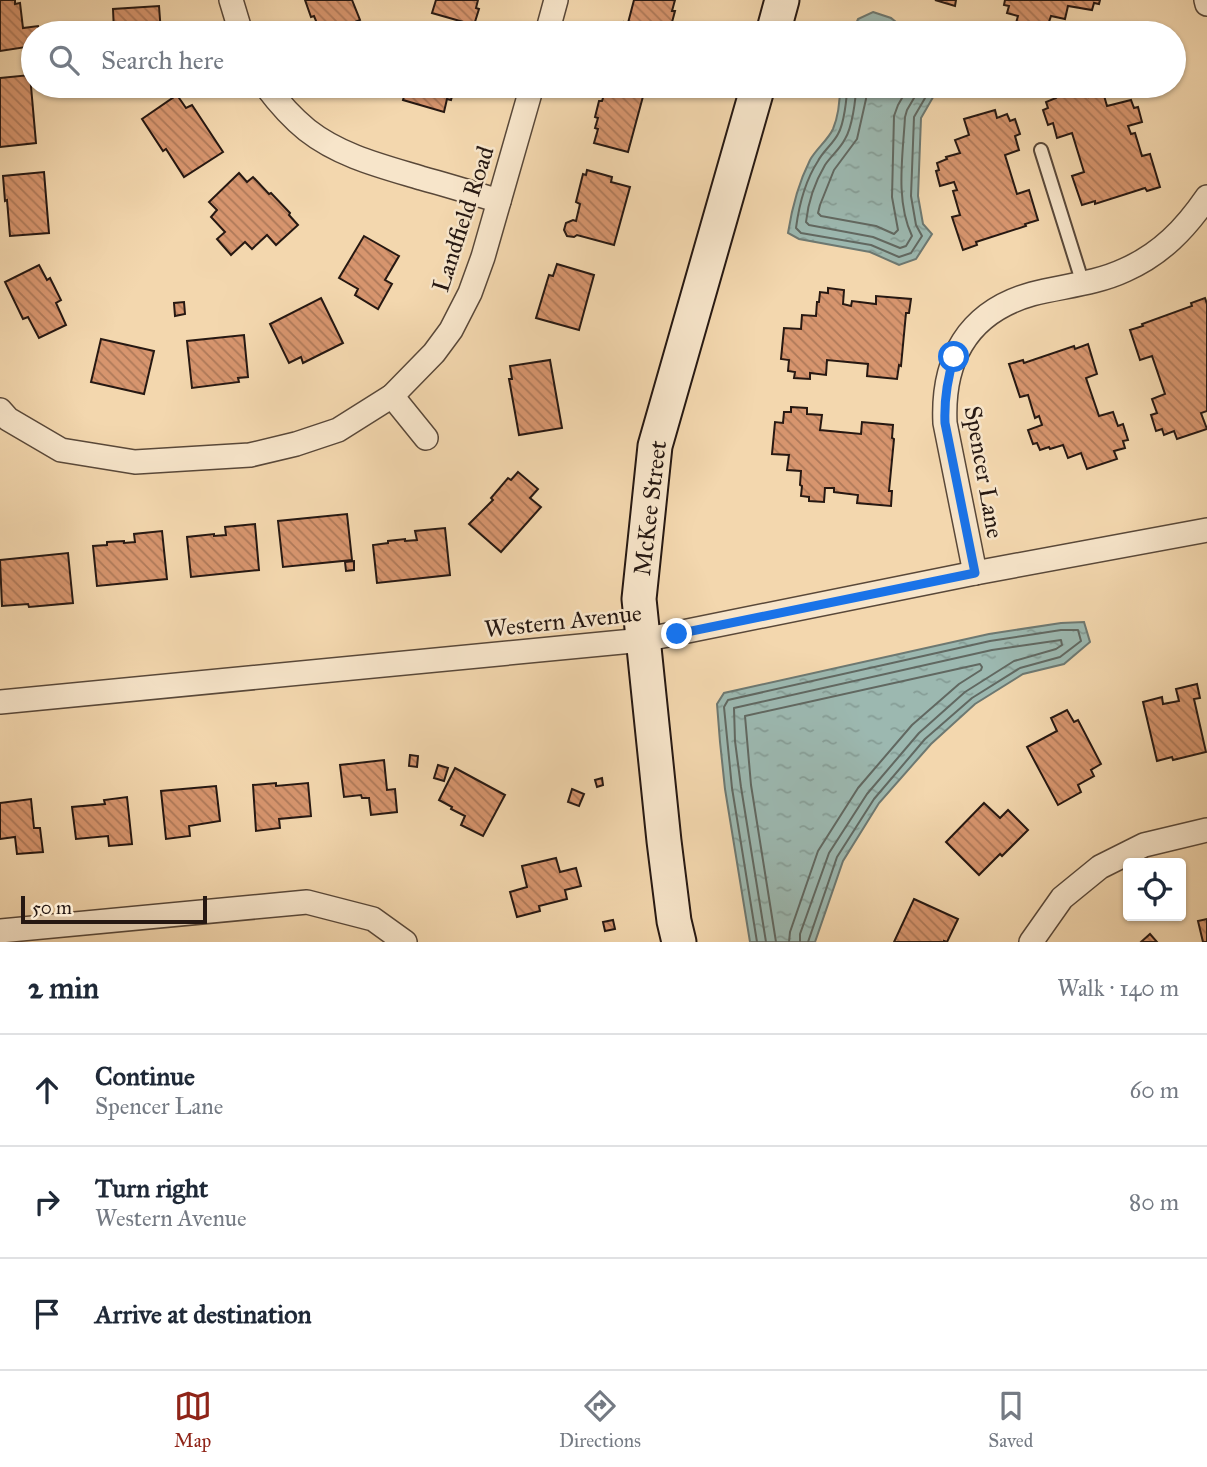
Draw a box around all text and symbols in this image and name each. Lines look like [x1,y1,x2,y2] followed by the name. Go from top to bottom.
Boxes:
[21,21,1186,98] search box
[45,41,83,79] icon: search
[101,44,224,76] text: Search here
[425,142,501,296] street label: Landfield Road
[938,341,969,372] route start
[958,403,1010,541] street label: Spencer Lane
[627,438,673,577] street label: McKee Street
[483,598,643,644] street label: Western Avenue
[661,618,692,649] route end
[1123,858,1186,921] map controls
[1123,858,1186,921] button: locate
[21,893,206,925] scale bar
[32,896,72,919] text: 50 m
[28,970,99,1006] text: 2 min
[1057,974,1179,1002] text: Walk · 140 m
[95,1060,195,1092] text: Continue
[28,1071,66,1109] icon: ahead
[1130,1076,1179,1104] text: 60 m
[95,1092,223,1120] text: Spencer Lane
[95,1172,208,1204] text: Turn right
[28,1183,66,1221] icon: right
[1129,1188,1179,1216] text: 80 m
[95,1204,247,1232] text: Western Avenue
[28,1295,66,1333] icon: arrive
[95,1298,312,1330] text: Arrive at destination
[174,1387,212,1452] tab: Map
[559,1387,641,1452] tab: Directions
[988,1387,1033,1452] tab: Saved

